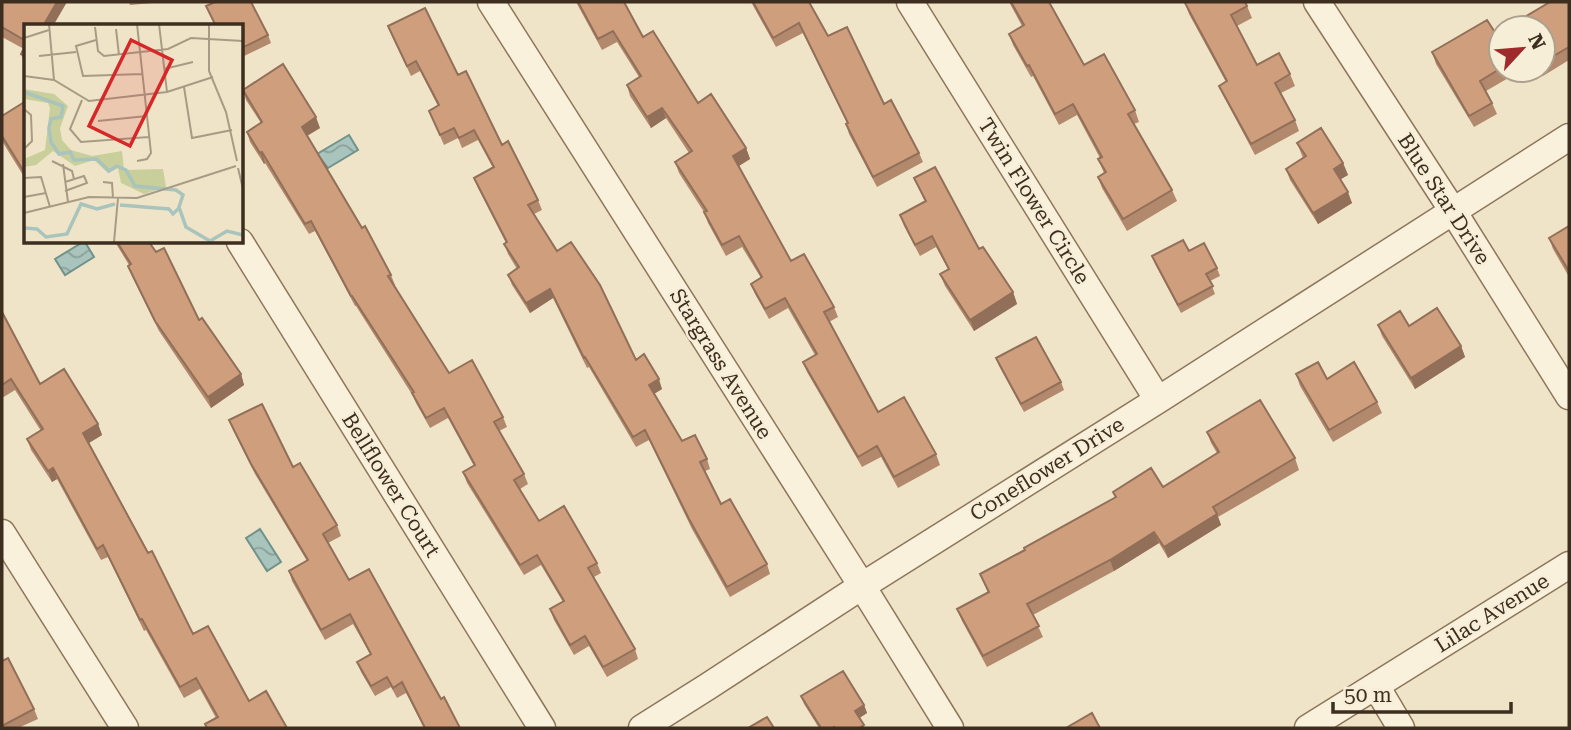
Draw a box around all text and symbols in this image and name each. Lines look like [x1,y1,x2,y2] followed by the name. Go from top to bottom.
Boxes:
[1487,14,1557,84] north arrow
[24,24,243,243] inset map
[1523,30,1551,54] text: N
[973,114,1095,288] street label: Twin Flower Circle
[1393,129,1495,269] street label: Blue Star Drive
[665,284,777,444] street label: Stargrass Avenue
[337,409,445,562] street label: Bellflower Court
[966,412,1128,526] street label: Coneflower Drive
[1431,568,1553,658] street label: Lilac Avenue
[1333,670,1512,714] scale bar
[1344,683,1392,707] text: 50 m

